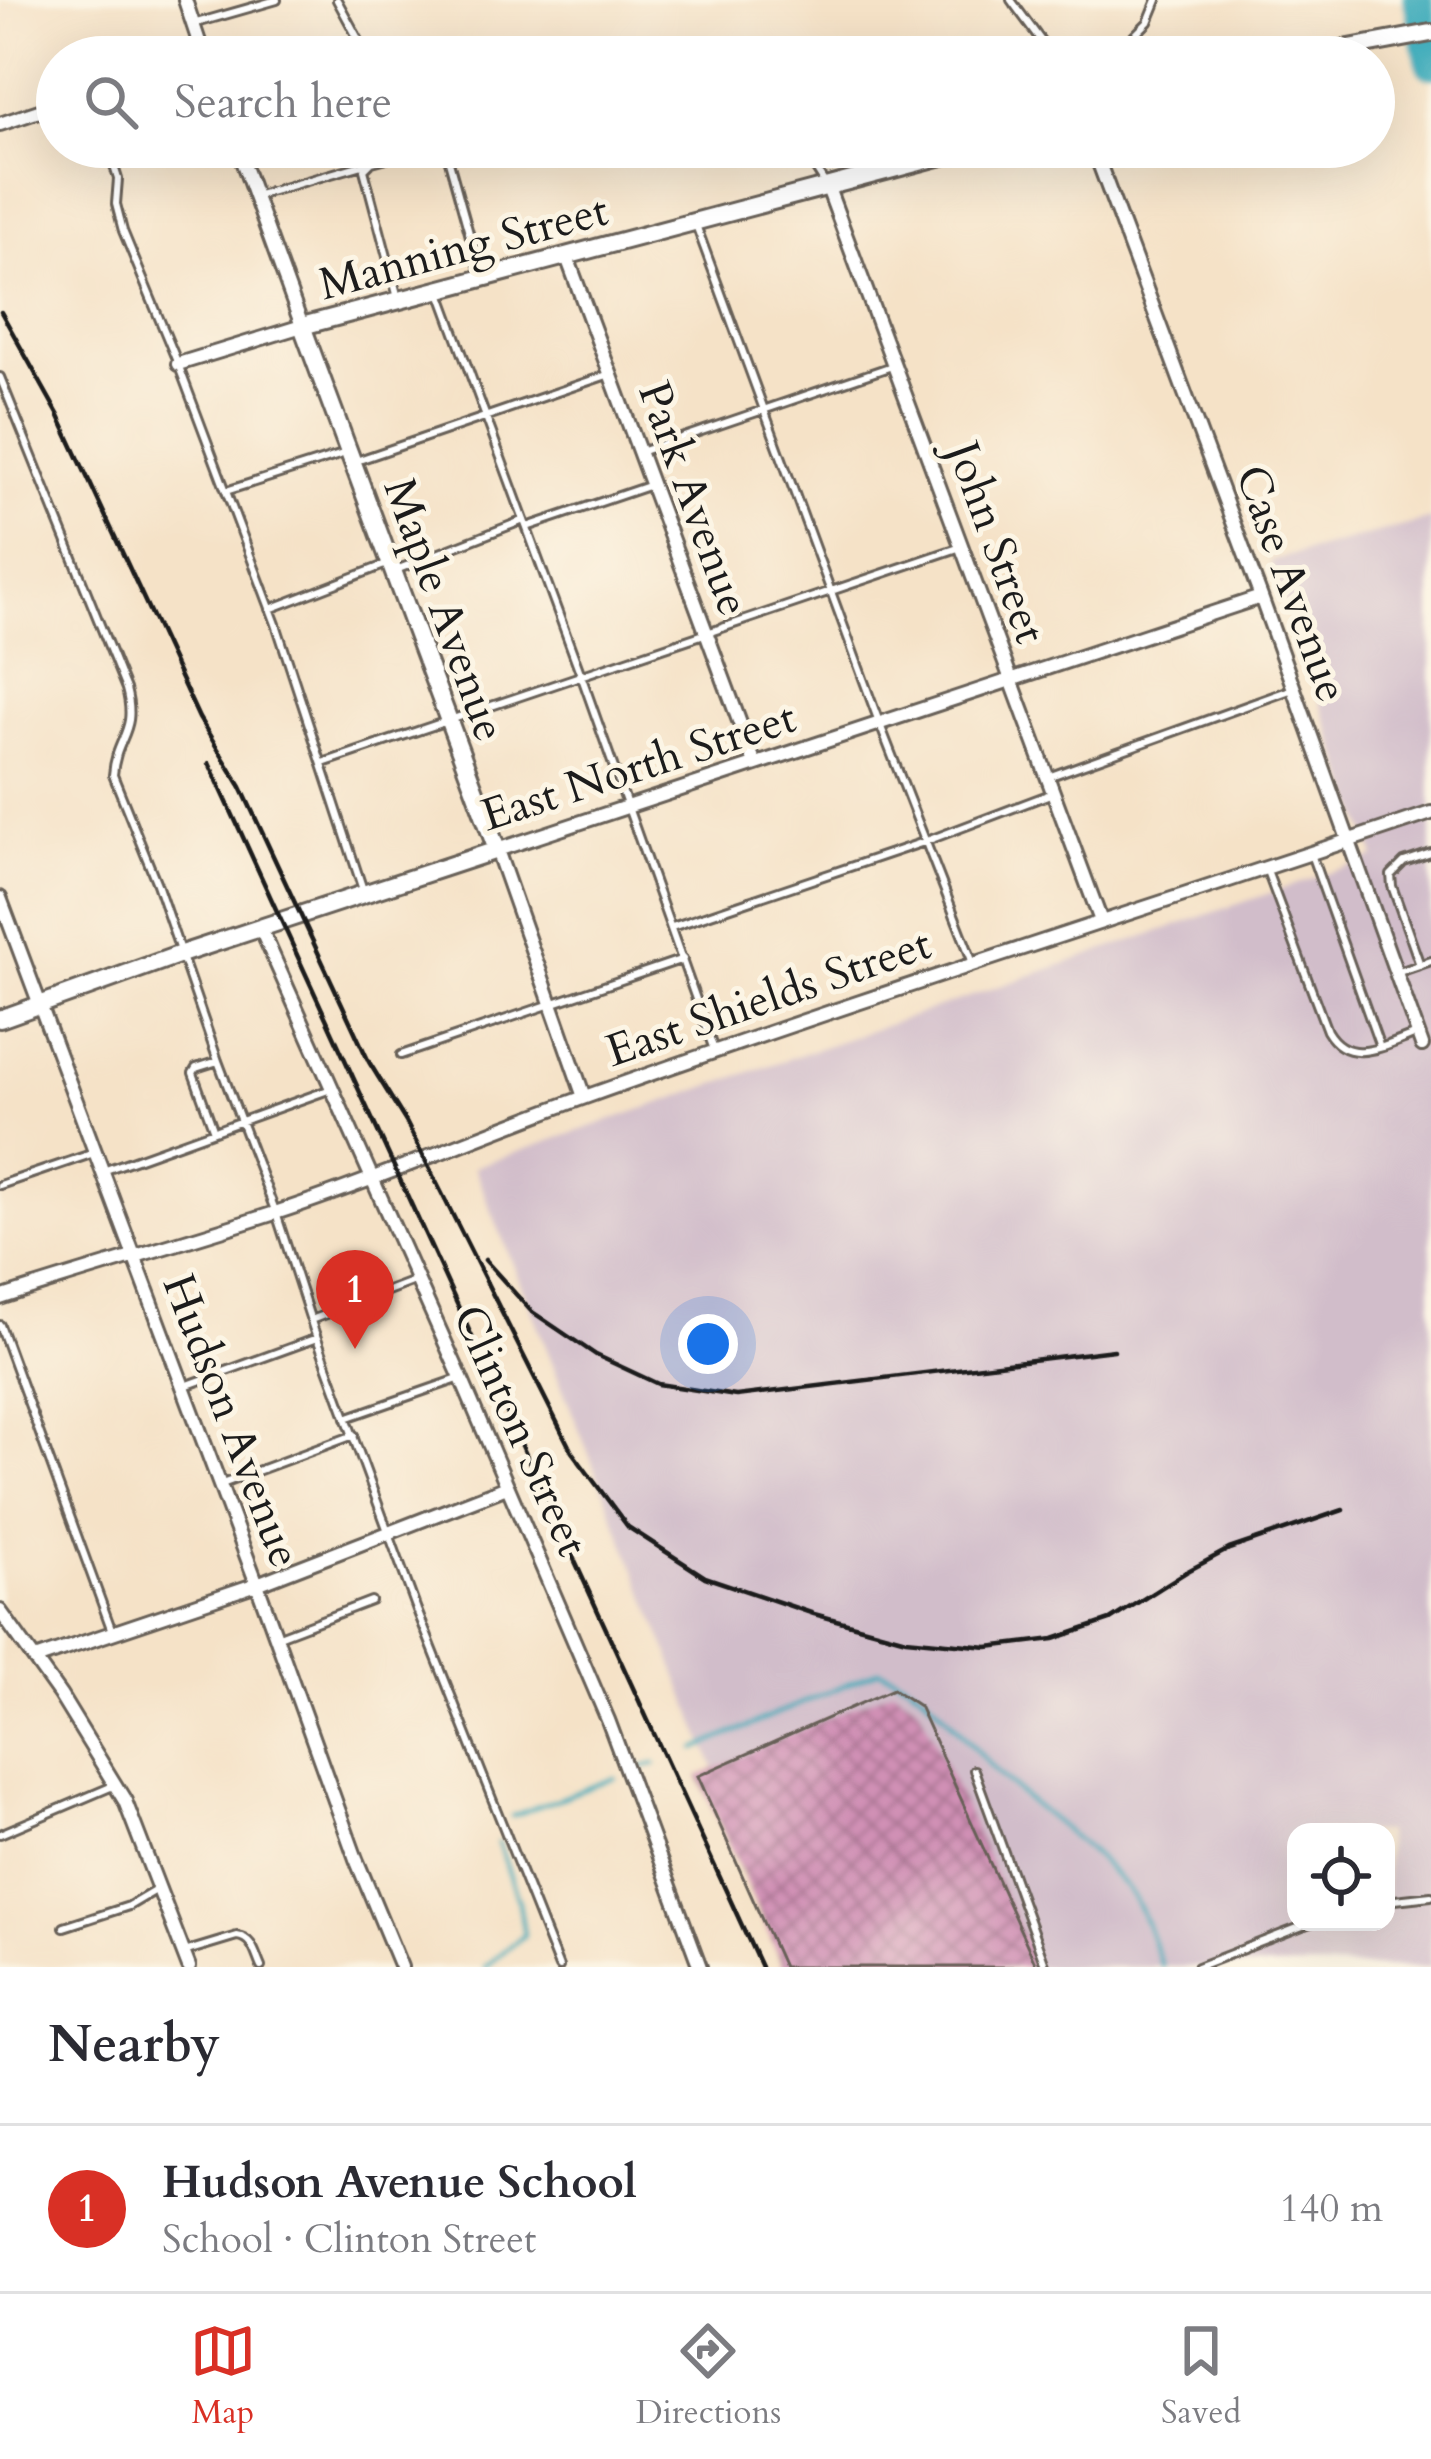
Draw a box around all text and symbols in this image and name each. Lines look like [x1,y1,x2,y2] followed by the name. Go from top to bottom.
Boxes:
[36,36,1395,168] search box
[78,69,144,135] icon: search
[174,72,392,133] text: Search here
[312,180,615,315] street label: Manning Street
[623,373,764,624] street label: Park Avenue
[930,428,1061,652] street label: John Street
[1221,457,1363,710] street label: Case Avenue
[369,470,520,749] street label: Maple Avenue
[474,687,803,846] street label: East North Street
[598,913,939,1082] street label: East Shields Street
[316,1250,394,1349] pin: 1
[148,1265,315,1576] street label: Hudson Avenue
[438,1296,603,1566] street label: Clinton Street
[678,1314,738,1374] your location
[1287,1823,1395,1931] map controls
[1287,1823,1395,1931] button: locate
[48,2010,220,2080] text: Nearby
[162,2152,637,2213] text: Hudson Avenue School
[77,2182,97,2235] text: 1
[1280,2182,1383,2235] text: 140 m
[162,2213,536,2266] text: School · Clinton Street
[190,2318,256,2435] tab: Map
[636,2318,781,2435] tab: Directions
[1161,2318,1241,2435] tab: Saved

